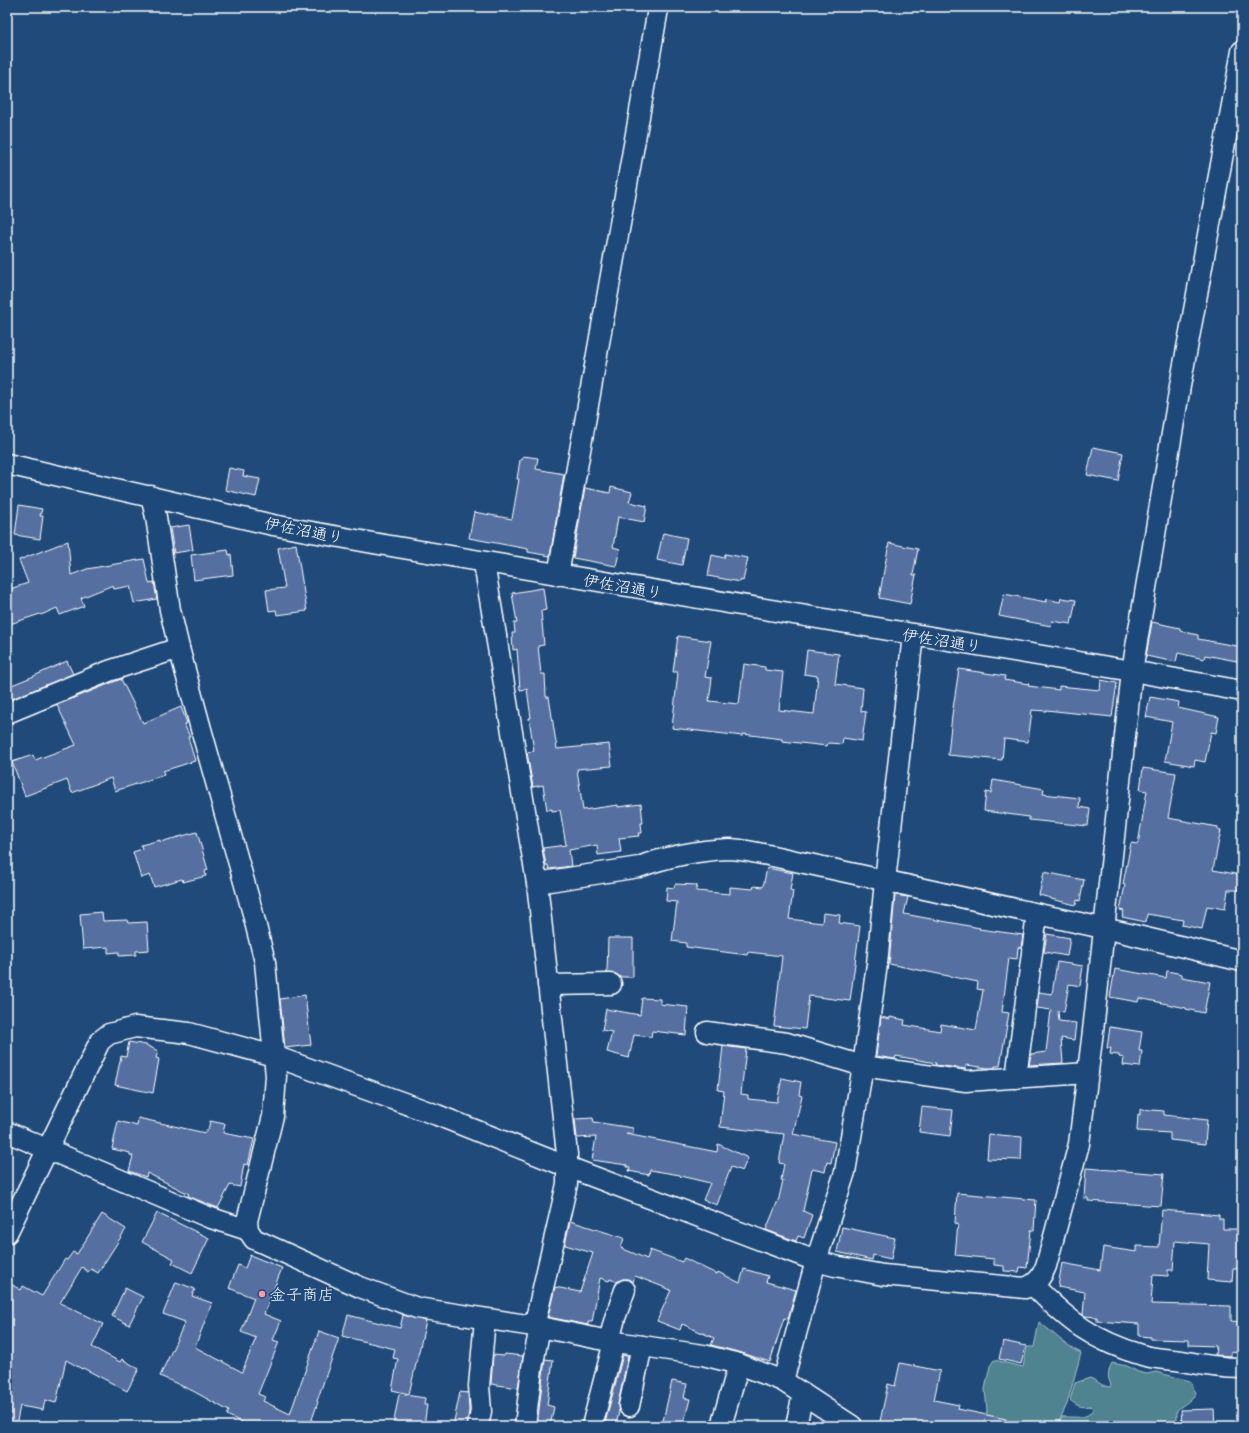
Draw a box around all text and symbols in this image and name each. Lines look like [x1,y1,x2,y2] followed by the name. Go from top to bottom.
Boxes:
[263,514,345,548] street label: 伊佐沼通り
[582,570,664,604] street label: 伊佐沼通り
[901,625,983,657] street label: 伊佐沼通り
[270,1285,334,1305] place label: 金子商店
[257,1289,267,1299] marker: 金子商店

